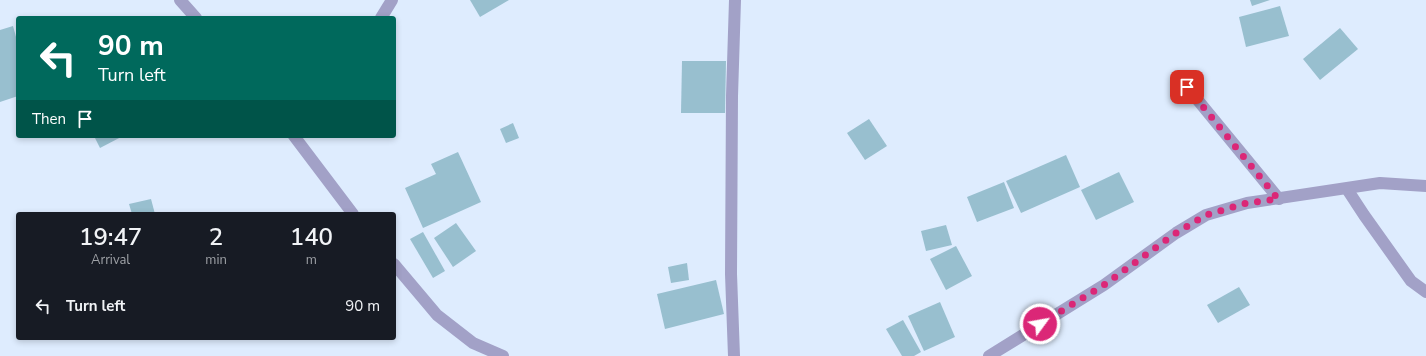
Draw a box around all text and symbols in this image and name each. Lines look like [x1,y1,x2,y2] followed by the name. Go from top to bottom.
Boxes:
[98,27,164,65] text: 90 m
[32,32,84,84] icon: left
[98,63,166,87] text: Turn left
[1170,70,1204,104] pin
[1176,76,1198,98] icon: arrive
[74,108,96,130] icon: arrive
[32,109,66,129] text: Then
[79,221,142,253] text: 19:47
[209,221,223,253] text: 2
[290,221,333,253] text: 140
[91,251,130,269] text: Arrival
[205,251,227,269] text: min
[306,251,317,269] text: m
[32,295,54,317] icon: left
[66,296,125,316] text: Turn left
[345,296,380,316] text: 90 m
[1019,303,1061,345] position arrow

